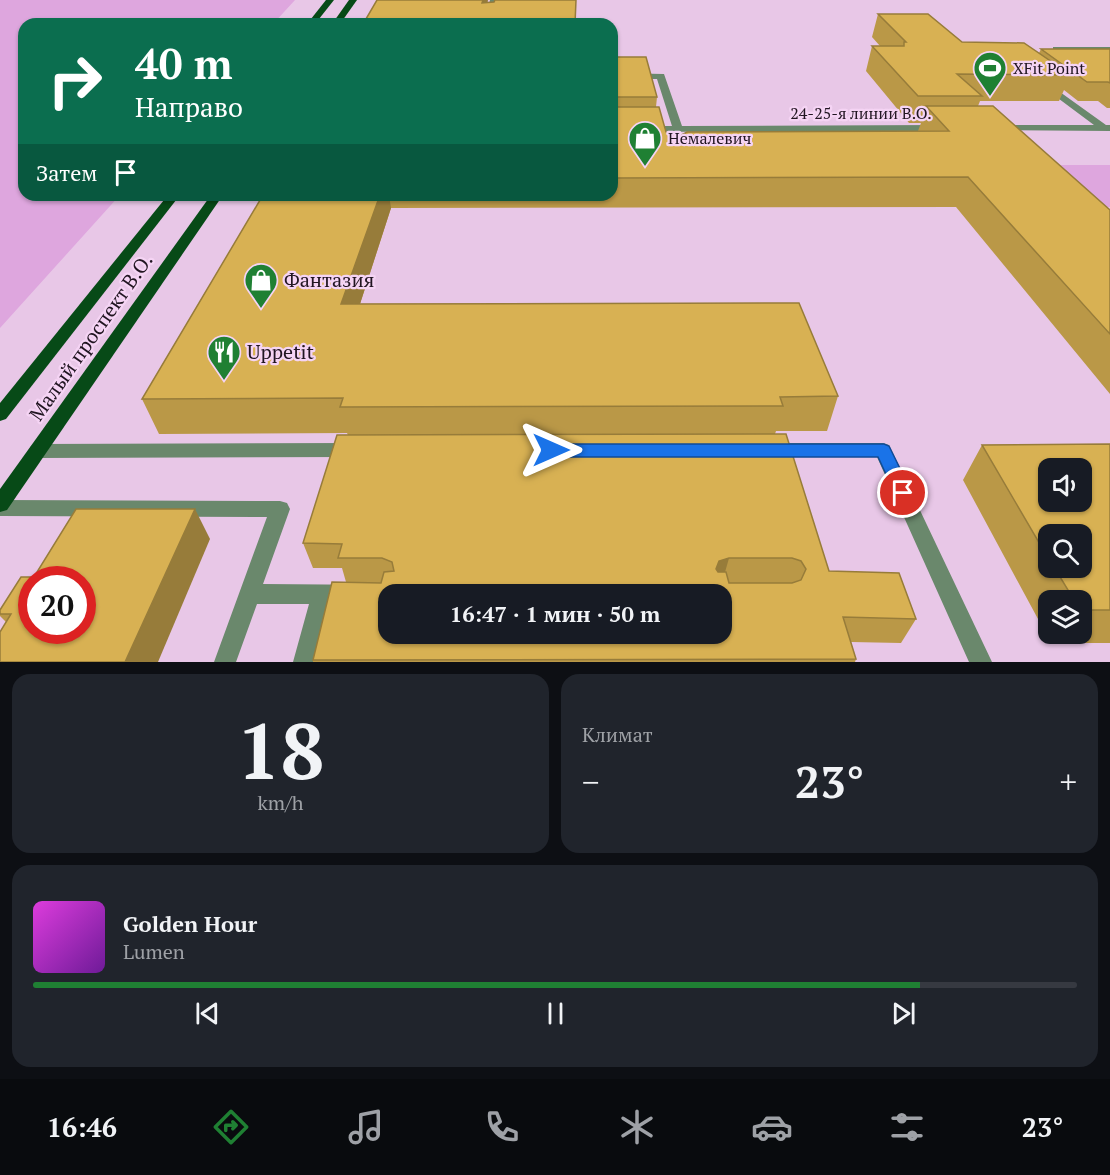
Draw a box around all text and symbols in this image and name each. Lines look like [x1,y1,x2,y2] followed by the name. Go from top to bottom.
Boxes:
[135,35,233,91] text: 40 m
[36,42,114,120] icon: right
[972,50,1008,97] sports icon: XFit Point
[1013,57,1085,79] place label: XFit Point
[135,89,243,125] text: Направо
[790,102,932,124] street label: 24-25-я линии В.О.
[627,120,663,167] shop icon: Немалевич
[668,127,751,149] place label: Немалевич
[109,156,142,189] icon: arrive
[36,158,97,187] text: Затем
[23,248,159,426] street label: Малый проспект В.О.
[243,262,279,309] shop icon: Фантазия
[284,266,374,293] place label: Фантазия
[206,334,242,381] restaurant icon: Uppetit
[247,338,315,365] place label: Uppetit
[519,418,583,482] position arrow
[1038,458,1092,644] map controls
[1038,458,1092,512] button: sound
[877,467,928,518] pin
[886,476,919,509] icon: arrive
[1038,524,1092,578] button: search
[18,566,96,644] speed limit sign: 20
[1038,590,1092,644] button: layers
[450,599,660,628] text: 16:47 · 1 мин · 50 m
[236,698,325,801] text: 18
[582,721,653,748] text: Климат
[795,751,864,811] text: 23°
[582,760,600,803] text: −
[1059,760,1077,803] text: +
[257,789,304,816] text: km/h
[123,909,257,938] text: Golden Hour
[123,938,185,965] text: Lumen
[191,997,224,1030] icon: previous
[539,997,572,1030] icon: pause
[887,997,920,1030] icon: next
[210,1106,252,1148] icon: directions
[345,1106,387,1148] icon: music
[481,1106,523,1148] icon: phone
[616,1106,658,1148] icon: climate
[751,1106,793,1148] icon: car
[886,1106,928,1148] icon: filters
[47,1109,117,1145] text: 16:46
[1022,1109,1063,1145] text: 23°

